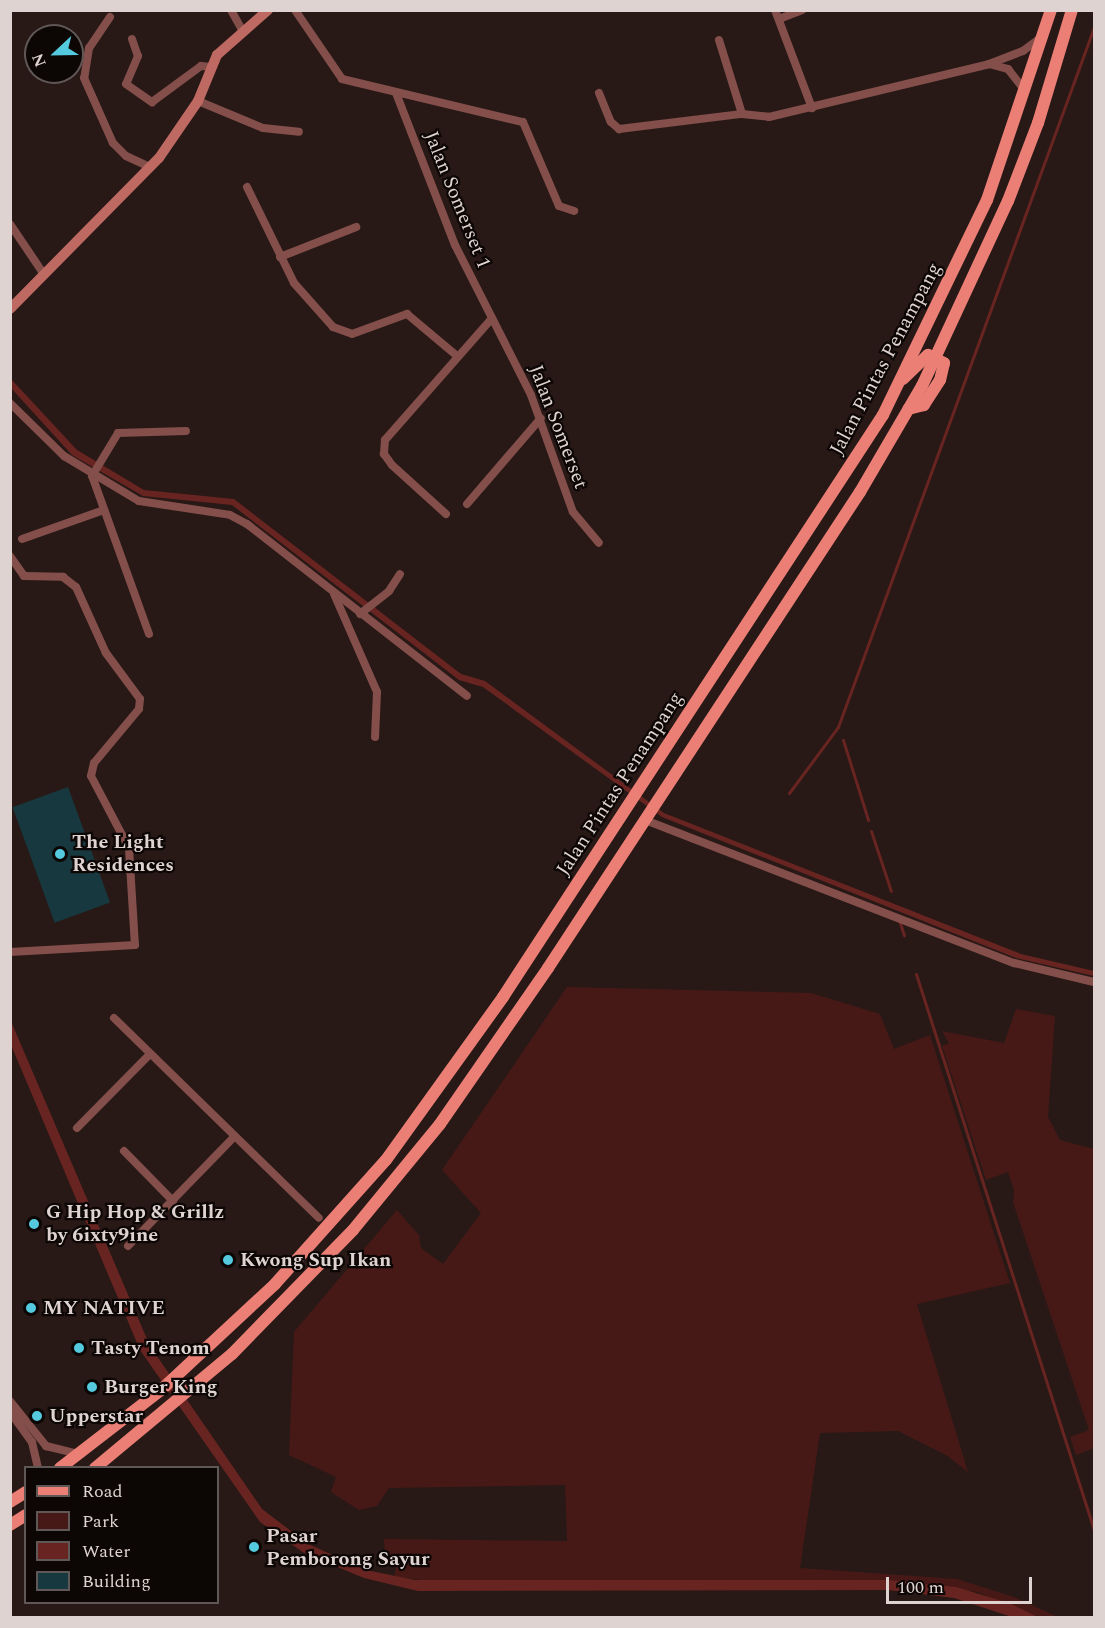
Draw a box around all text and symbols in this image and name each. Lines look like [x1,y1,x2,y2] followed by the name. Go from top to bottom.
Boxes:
[24,24,84,84] north arrow
[26,49,53,71] text: N
[418,128,496,272] street label: Jalan Somerset 1
[825,259,947,459] street label: Jalan Pintas Penampang
[523,361,593,493] street label: Jalan Somerset
[552,687,688,881] street label: Jalan Pintas Penampang
[72,831,174,878] place label: The Light Residences
[53,847,67,861] marker: The Light Residences
[46,1200,224,1247] place label: G Hip Hop & Grillz by 6ixty9ine
[27,1217,41,1231] marker: G Hip Hop & Grillz by 6ixty9ine
[240,1248,391,1272] place label: Kwong Sup Ikan
[221,1253,235,1267] marker: Kwong Sup Ikan
[43,1296,165,1320] place label: MY NATIVE
[24,1301,38,1315] marker: MY NATIVE
[91,1336,210,1360] place label: Tasty Tenom
[72,1341,86,1355] marker: Tasty Tenom
[104,1375,218,1399] place label: Burger King
[85,1380,99,1394] marker: Burger King
[49,1404,143,1428] place label: Upperstar
[30,1409,44,1423] marker: Upperstar
[24,1466,219,1604] legend
[82,1478,123,1505] text: Road
[82,1508,119,1535] text: Park
[266,1524,429,1571] place label: Pasar Pemborong Sayur
[82,1538,130,1565] text: Water
[247,1540,261,1554] marker: Pasar Pemborong Sayur
[889,1565,1034,1603] scale bar
[82,1568,151,1595] text: Building
[897,1574,944,1601] text: 100 m

